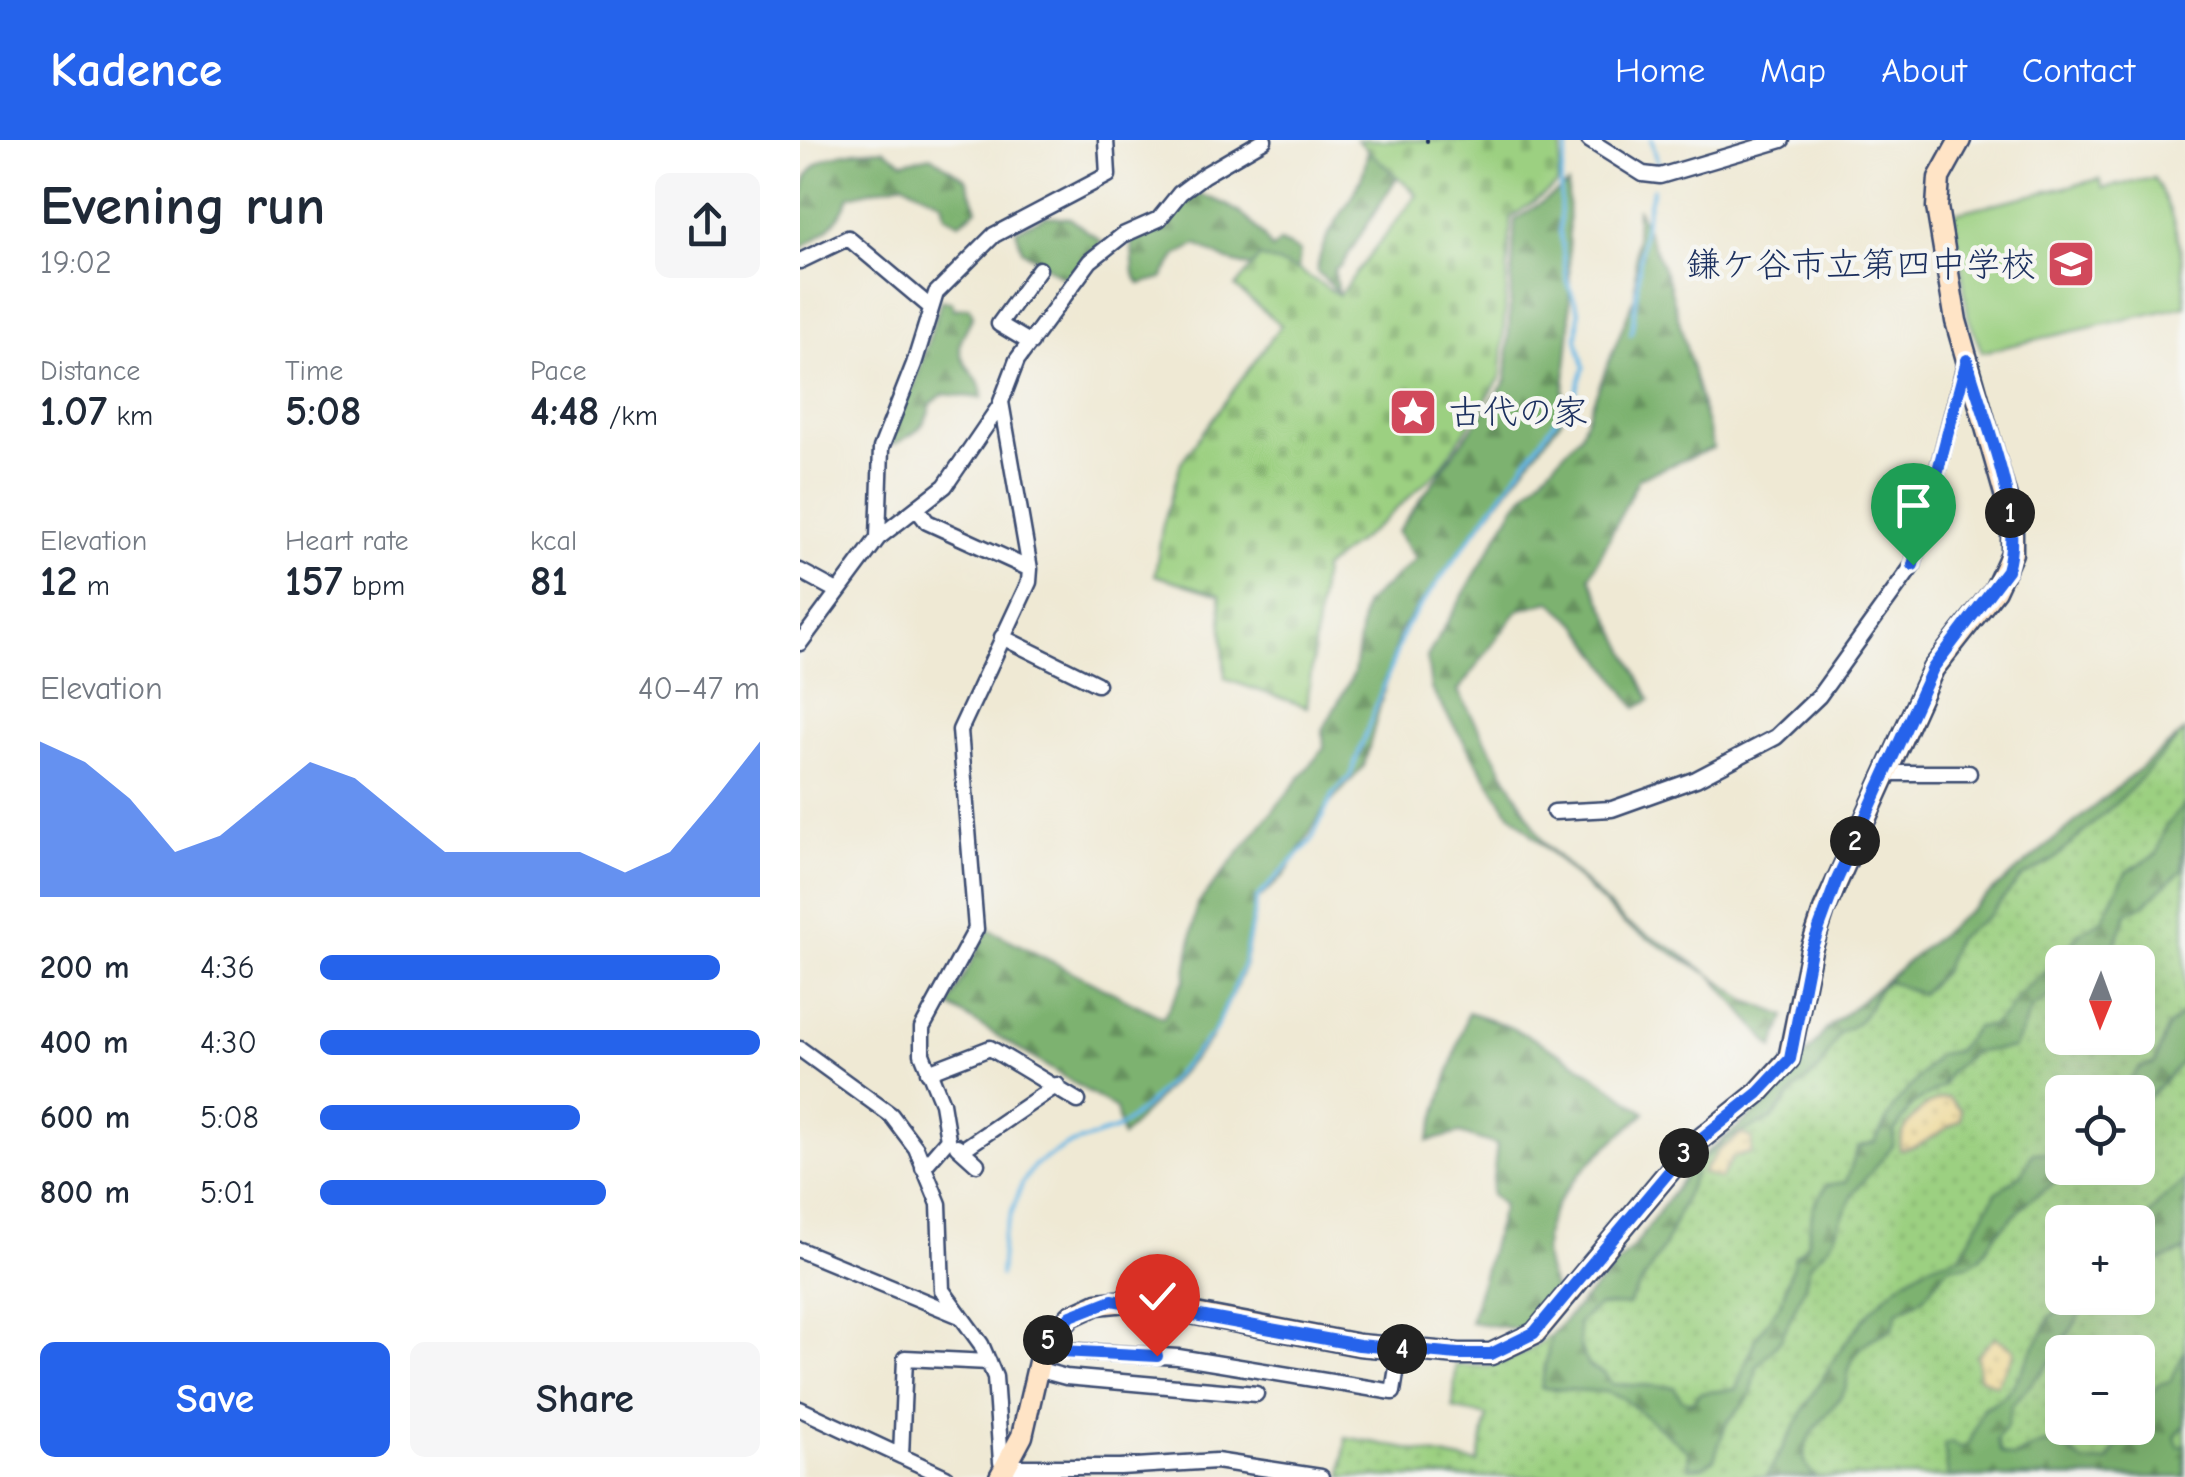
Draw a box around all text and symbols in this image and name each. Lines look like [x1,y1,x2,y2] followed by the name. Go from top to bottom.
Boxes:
[50,43,222,98] text: Kadence
[1615,50,1705,91] text: Home
[1760,50,1826,91] text: Map
[1881,50,1967,91] text: About
[2022,50,2135,91] text: Contact
[655,173,760,278] button: share
[40,174,325,238] text: Evening run
[2045,238,2097,290] school or university icon: 鎌ケ谷市立第四中学校
[40,244,112,281] text: 19:02
[1686,244,2036,285] place label: 鎌ケ谷市立第四中学校
[40,355,140,387] text: Distance
[285,355,343,387] text: Time
[530,355,586,387] text: Pace
[1387,386,1439,438] place icon: 古代の家
[40,387,107,436] text: 1.07
[285,387,362,436] text: 5:08
[530,387,600,436] text: 4:48
[1448,392,1588,433] place label: 古代の家
[107,400,153,432] text: km
[600,400,658,432] text: /km
[1871,463,1956,566] pin
[1886,478,1941,533] icon: arrive
[1985,488,2035,538] pin: 1
[2004,497,2016,529] text: 1
[40,525,147,557] text: Elevation
[285,525,408,557] text: Heart rate
[530,525,577,557] text: kcal
[40,557,77,606] text: 12
[285,557,343,606] text: 157
[530,557,568,606] text: 81
[77,570,110,602] text: m
[343,570,405,602] text: bpm
[40,670,163,707] text: Elevation
[638,670,760,707] text: 40–47 m
[1830,816,1880,866] pin: 2
[1848,825,1862,857] text: 2
[2045,945,2155,1055] north arrow
[2045,945,2155,1445] map controls
[40,949,129,986] text: 200 m
[200,949,255,986] text: 4:36
[40,1024,128,1061] text: 400 m
[200,1024,257,1061] text: 4:30
[2045,1075,2155,1185] button: locate
[40,1099,130,1136] text: 600 m
[200,1099,259,1136] text: 5:08
[1659,1128,1709,1178] pin: 3
[1677,1137,1691,1169] text: 3
[40,1174,130,1211] text: 800 m
[200,1174,255,1211] text: 5:01
[2045,1205,2155,1315] button: +
[1115,1254,1200,1357] pin
[1130,1269,1185,1324] icon: check
[1023,1315,1073,1365] pin: 5
[1041,1324,1055,1356] text: 5
[1377,1324,1427,1374] pin: 4
[1395,1333,1409,1365] text: 4
[2045,1335,2155,1445] button: −
[40,1342,390,1457] button: Save
[410,1342,760,1457] button: Share

